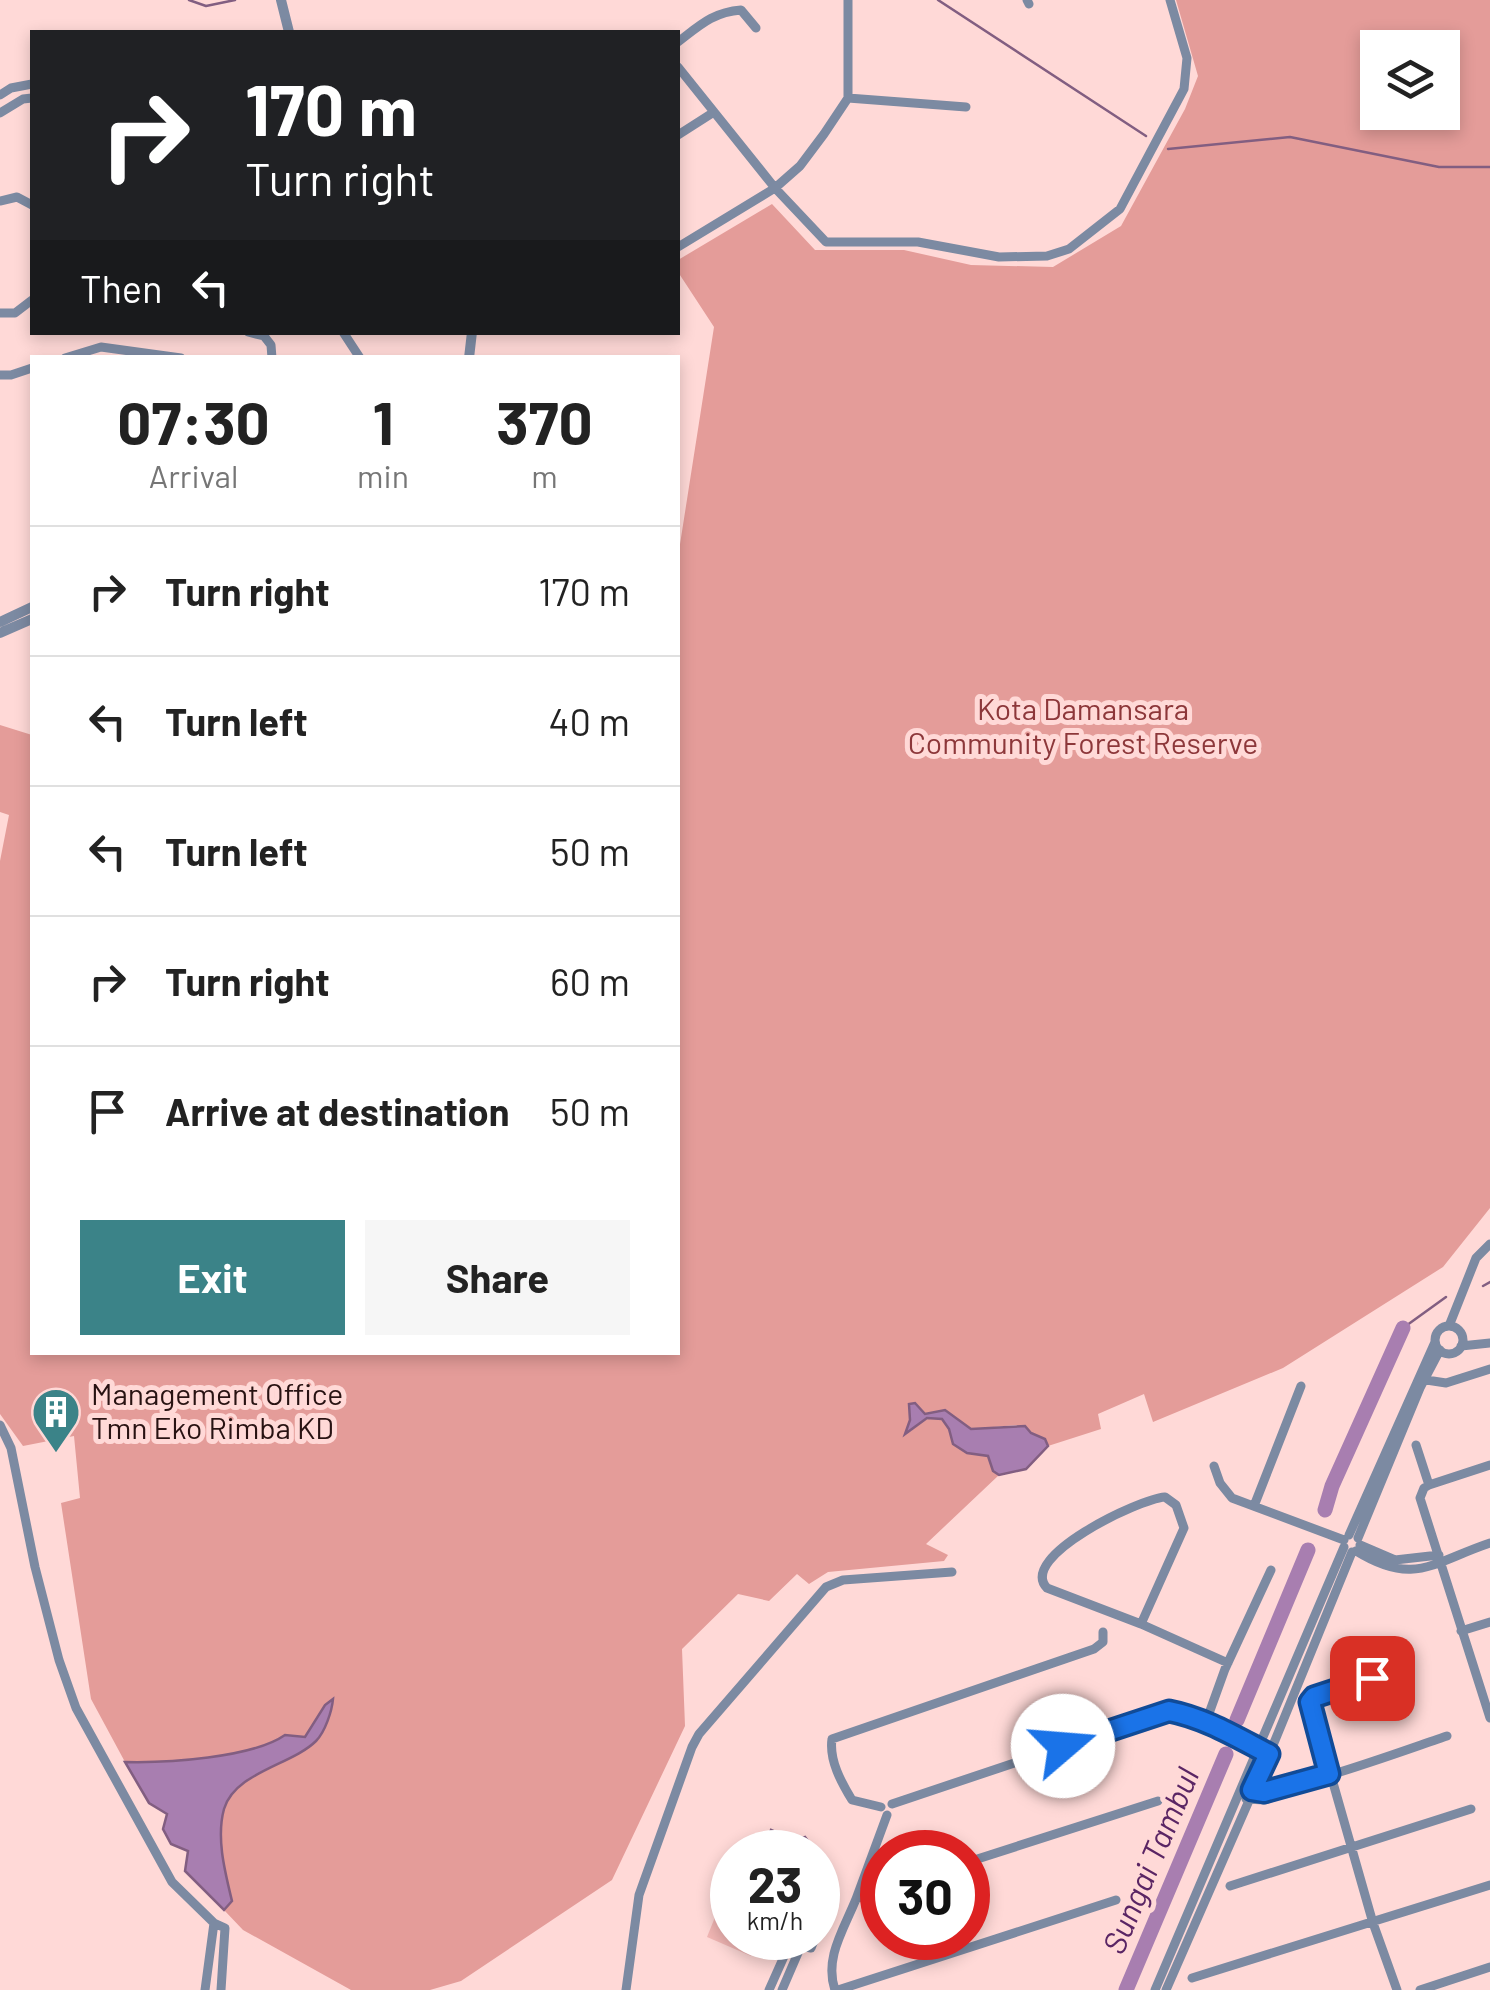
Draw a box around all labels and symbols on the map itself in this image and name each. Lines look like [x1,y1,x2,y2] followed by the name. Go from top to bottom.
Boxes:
[908,690,1258,760] park label: Kota Damansara Community Forest Reserve
[91,1375,343,1445] place label: Management Office Tmn Eko Rimba KD
[30,1386,82,1454] building icon: Management Office Tmn Eko Rimba KD
[1330,1636,1415,1721] pin
[1011,1694,1115,1798] position arrow
[1093,1762,1205,1959] water label: Sungai Tambul
[860,1830,990,1960] speed limit sign: 30

